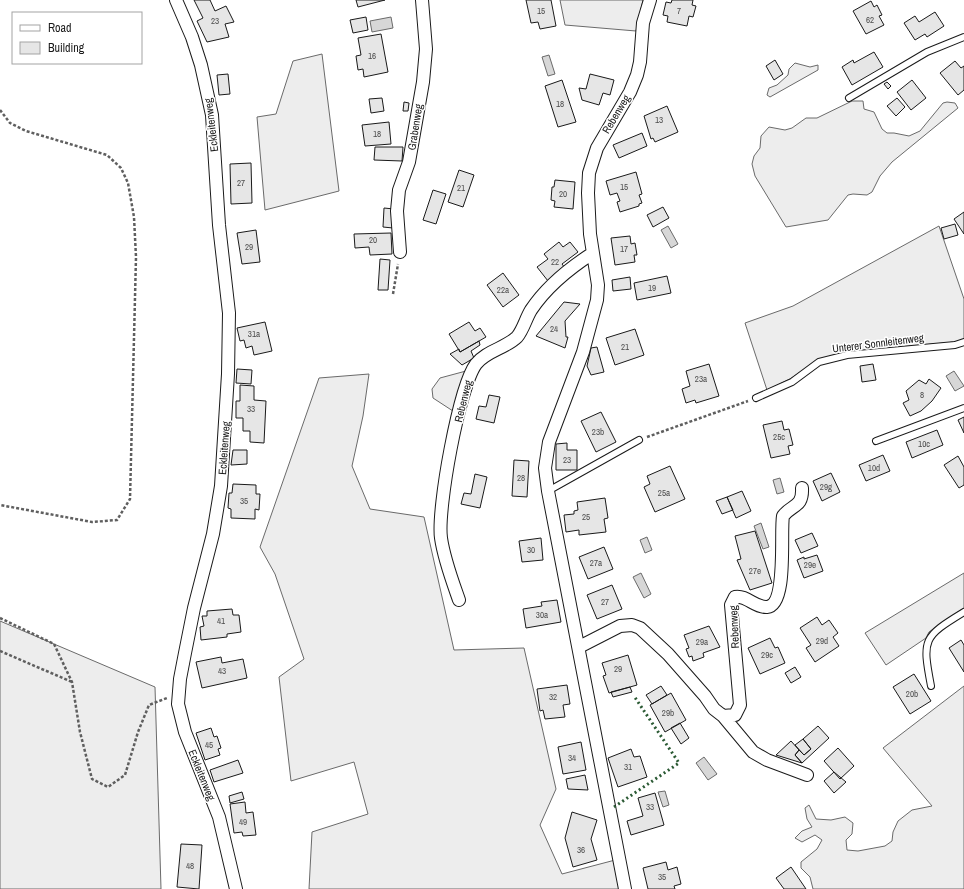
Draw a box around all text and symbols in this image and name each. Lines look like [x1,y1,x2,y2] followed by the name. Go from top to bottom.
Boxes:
[537,5,545,17] house number: 15
[677,5,681,17] house number: 7
[12,12,142,64] legend
[866,14,874,26] house number: 62
[211,15,219,27] house number: 23
[48,20,72,36] text: Road
[48,40,85,56] text: Building
[368,50,376,62] house number: 16
[599,92,633,136] street label: Rebenweg
[201,98,221,152] street label: Eckleitenweg
[556,98,564,110] house number: 18
[404,103,426,151] street label: Grabenweg
[655,114,663,126] house number: 13
[373,128,381,140] house number: 18
[237,177,245,189] house number: 27
[620,181,628,193] house number: 15
[457,182,465,194] house number: 21
[559,188,567,200] house number: 20
[369,234,377,246] house number: 20
[245,241,253,253] house number: 29
[620,243,628,255] house number: 17
[551,256,559,268] house number: 22
[648,282,656,294] house number: 19
[497,284,509,296] house number: 22a
[550,323,558,335] house number: 24
[248,328,260,340] house number: 31a
[831,330,925,356] street label: Unterer Sonnleitenweg
[621,341,629,353] house number: 21
[695,373,707,385] house number: 23a
[451,378,475,424] street label: Rebenweg
[920,389,924,401] house number: 8
[247,403,255,415] house number: 33
[215,421,233,475] street label: Eckleitenweg
[592,426,604,438] house number: 23b
[773,431,785,443] house number: 25c
[918,438,930,450] house number: 10c
[563,454,571,466] house number: 23
[868,462,880,474] house number: 10d
[517,472,525,484] house number: 28
[820,481,833,493] house number: 29g
[658,487,670,499] house number: 25a
[240,495,248,507] house number: 35
[582,511,590,523] house number: 25
[527,544,535,556] house number: 30
[590,557,602,569] house number: 27a
[804,559,816,571] house number: 29e
[749,565,761,577] house number: 27e
[601,596,609,608] house number: 27
[726,605,742,649] street label: Rebenweg
[536,609,548,621] house number: 30a
[217,615,225,627] house number: 41
[816,635,828,647] house number: 29d
[696,636,708,648] house number: 29a
[761,649,773,661] house number: 29c
[614,663,622,675] house number: 29
[218,665,226,677] house number: 43
[906,688,918,700] house number: 20b
[549,691,557,703] house number: 32
[662,707,674,719] house number: 29b
[205,739,213,751] house number: 45
[185,748,219,802] street label: Eckleitenweg
[568,752,576,764] house number: 34
[624,761,632,773] house number: 31
[646,801,654,813] house number: 33
[239,816,247,828] house number: 49
[577,844,585,856] house number: 36
[186,860,194,872] house number: 48
[658,871,666,883] house number: 35

